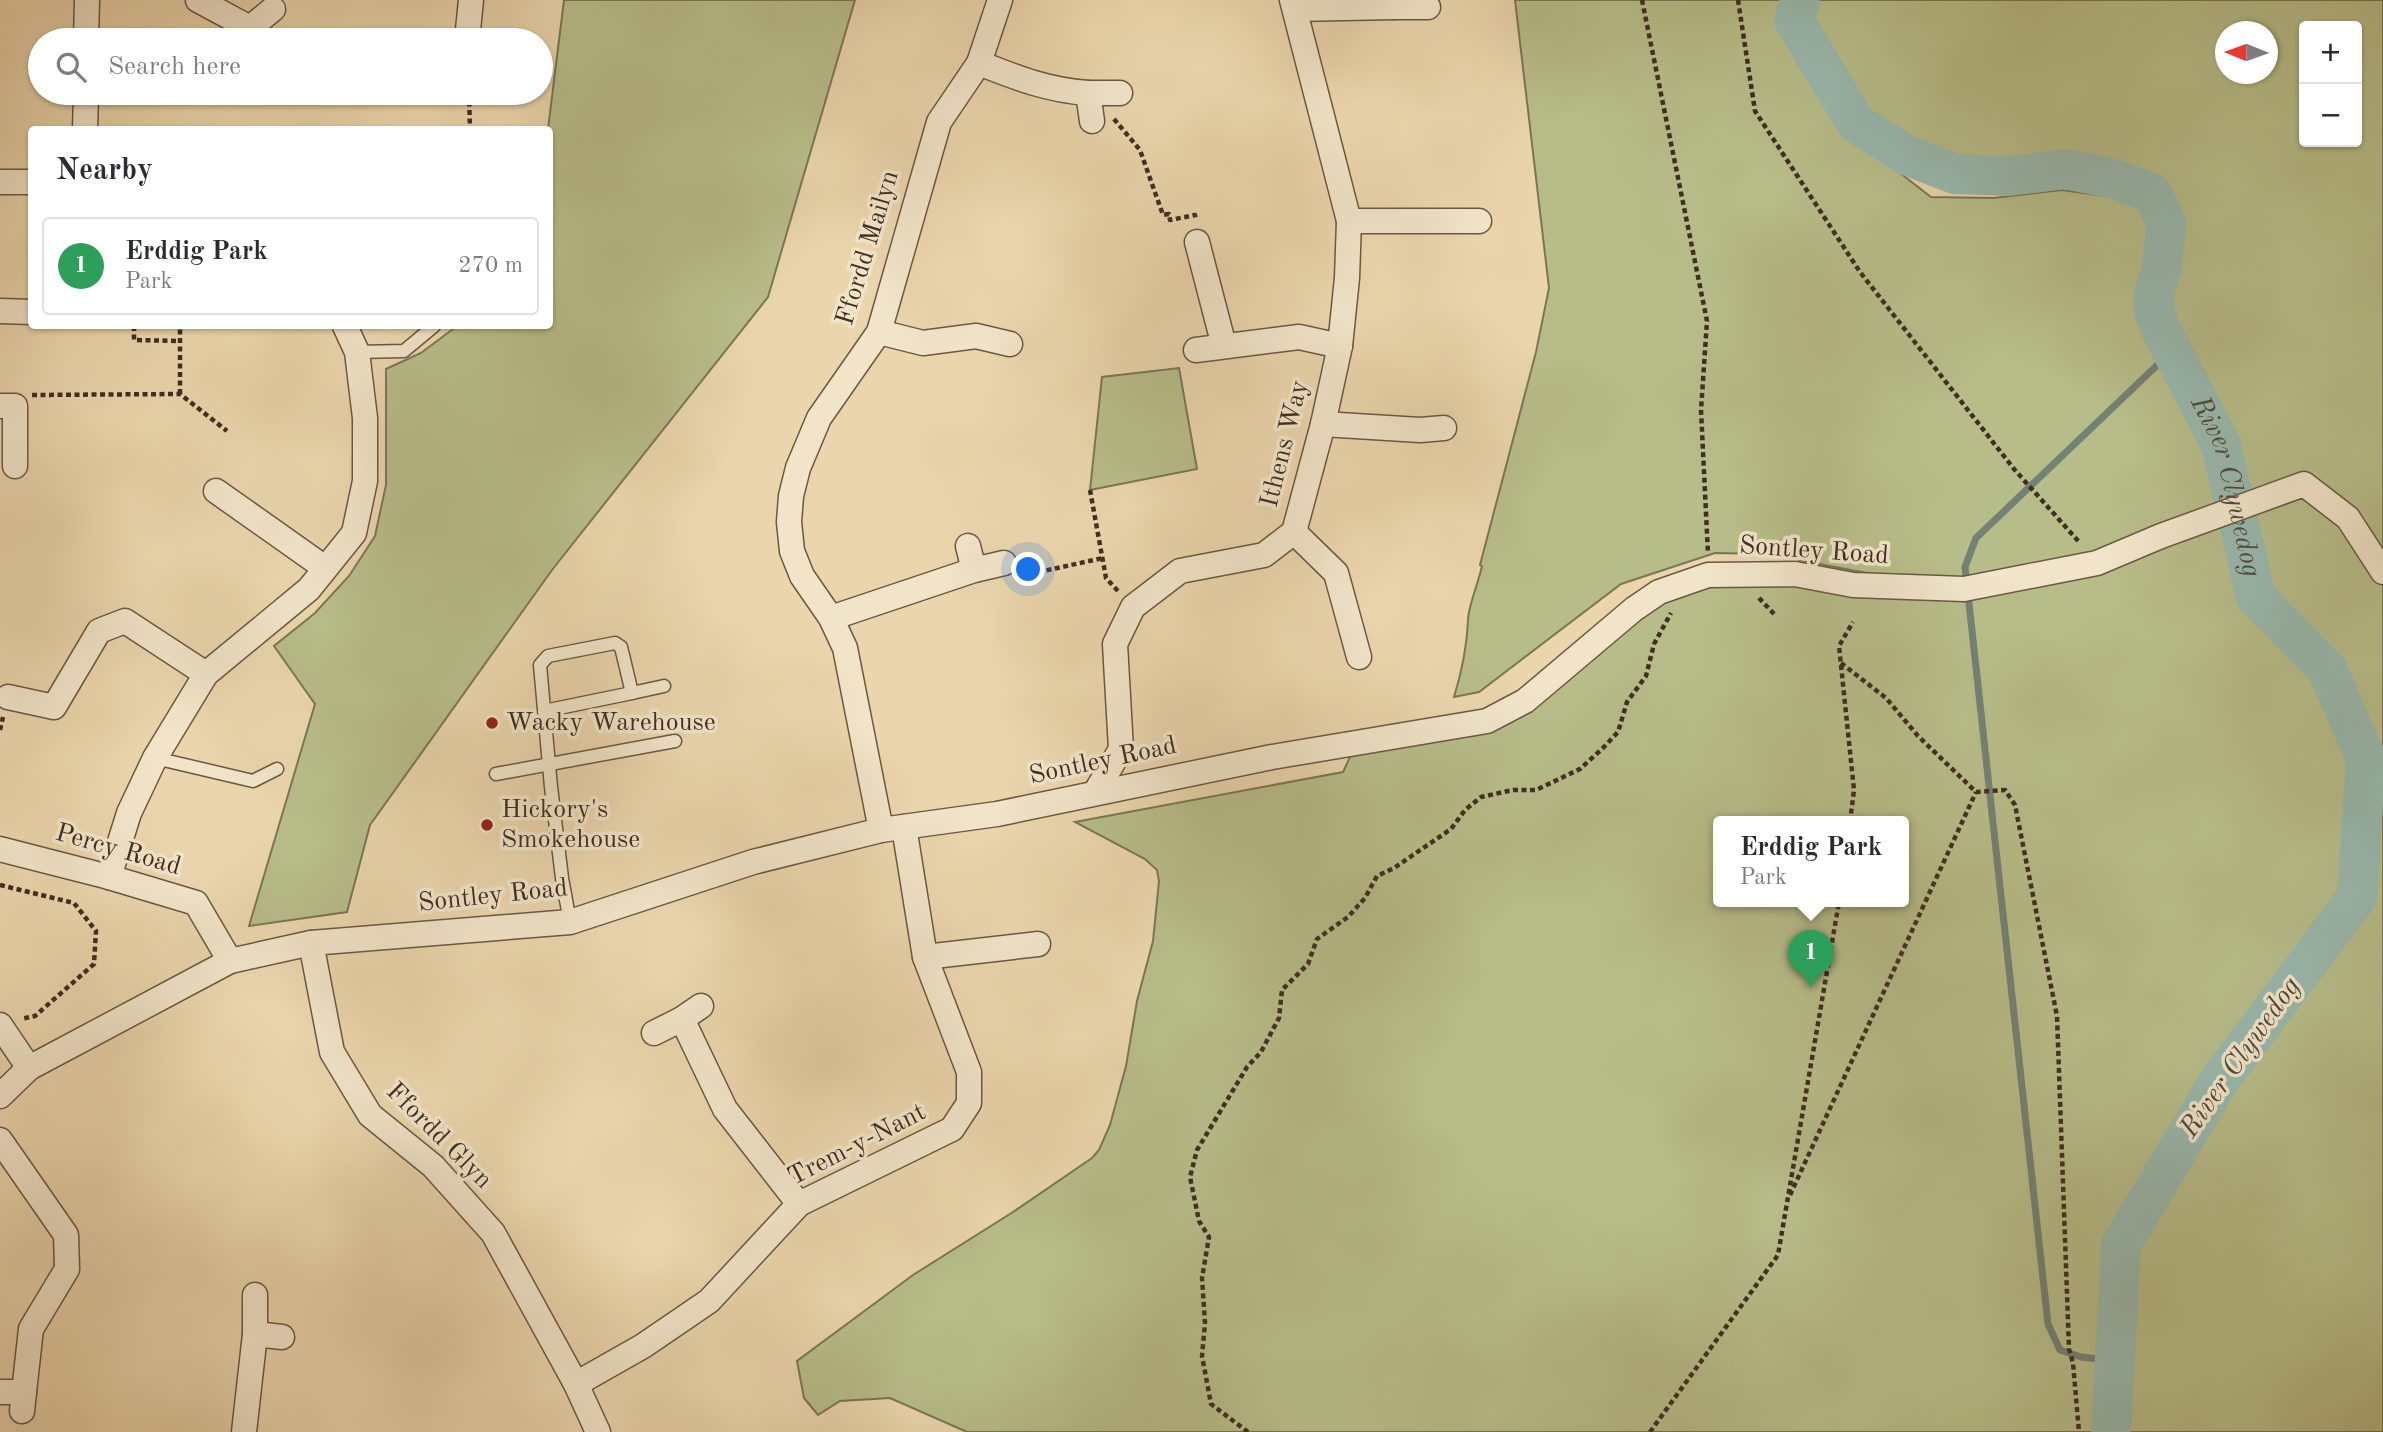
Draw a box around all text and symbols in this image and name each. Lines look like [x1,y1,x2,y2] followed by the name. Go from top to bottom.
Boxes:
[2215,21,2278,84] north arrow
[2299,21,2362,147] map controls
[2299,21,2362,84] button: +
[28,28,553,105] search box
[52,48,90,86] icon: search
[108,54,241,80] text: Search here
[2299,84,2362,147] button: −
[56,156,153,186] text: Nearby
[832,167,904,329] street label: Ffordd Mailyn
[125,239,268,265] text: Erddig Park
[74,254,88,277] text: 1
[458,254,523,277] text: 270 m
[125,270,172,293] text: Park
[1257,378,1313,510] street label: Ithens Way
[2184,391,2265,580] water label: River Clywedog
[1738,533,1890,569] street label: Sontley Road
[1011,552,1045,586] your location
[506,710,716,736] place label: Wacky Warehouse
[484,715,500,731] marker: Wacky Warehouse
[1027,733,1179,789] street label: Sontley Road
[501,797,640,853] place label: Hickory's Smokehouse
[1713,816,1909,907] popup
[479,817,495,833] marker: Hickory's Smokehouse
[52,820,184,880] street label: Percy Road
[1740,835,1882,861] text: Erddig Park
[1740,866,1787,889] text: Park
[417,875,569,917] street label: Sontley Road
[1788,930,1834,988] pin: 1
[2175,973,2306,1144] water label: River Clywedog
[381,1078,497,1194] street label: Ffordd Glyn
[784,1099,930,1191] street label: Trem-y-Nant

